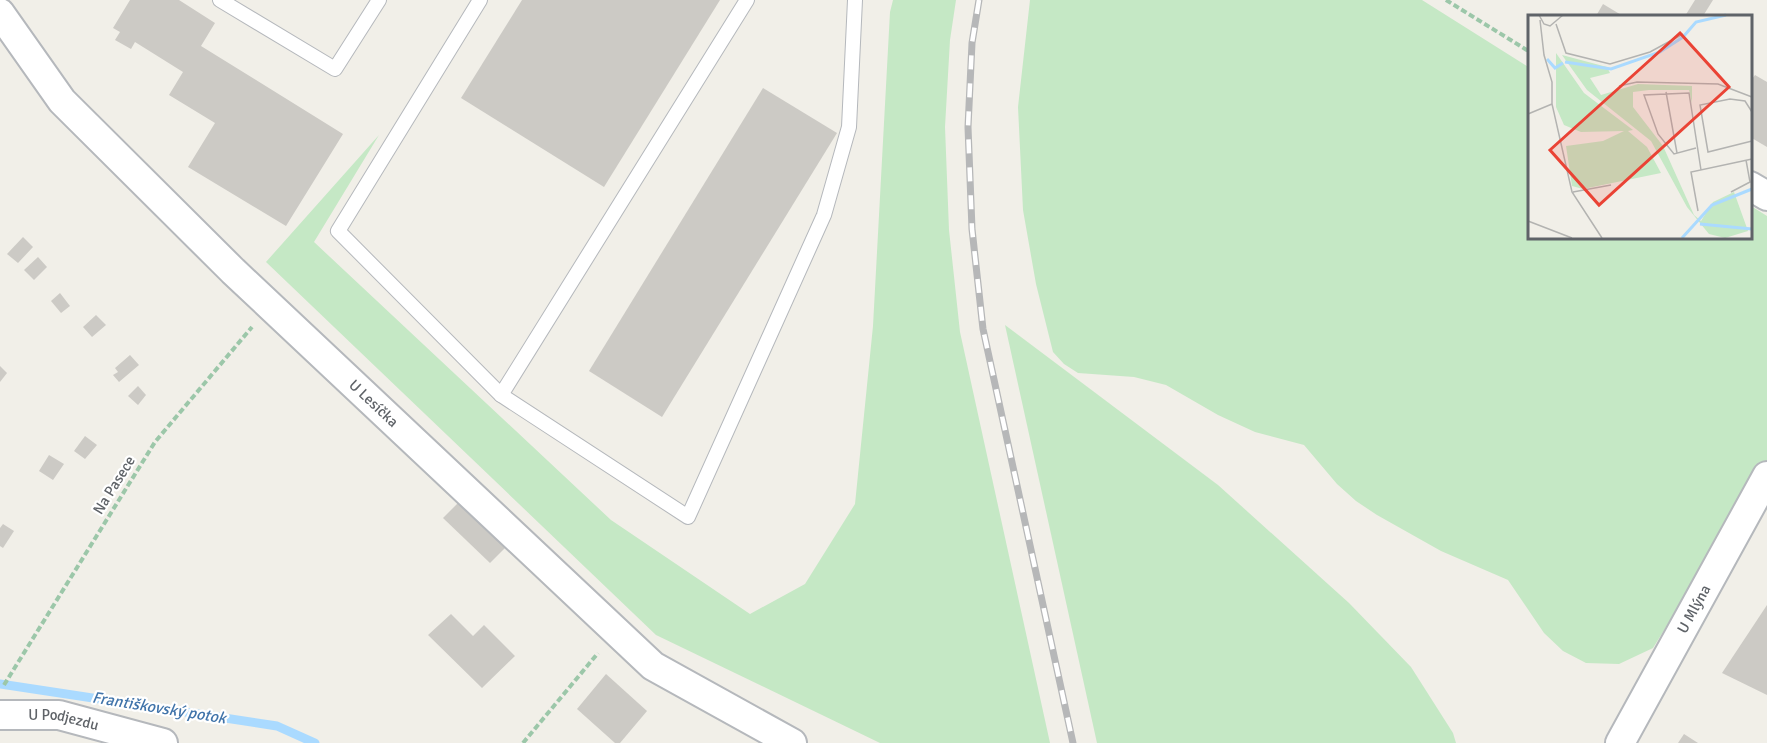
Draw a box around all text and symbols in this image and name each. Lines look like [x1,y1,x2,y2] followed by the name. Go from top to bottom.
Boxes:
[1528,15,1752,238] inset map
[345,376,402,431] street label: U Lesíčka
[89,452,139,518] street label: Na Pasece
[1673,582,1714,636] street label: U Mlýna
[91,688,229,729] water label: Františkovský potok
[28,706,101,734] street label: U Podjezdu

